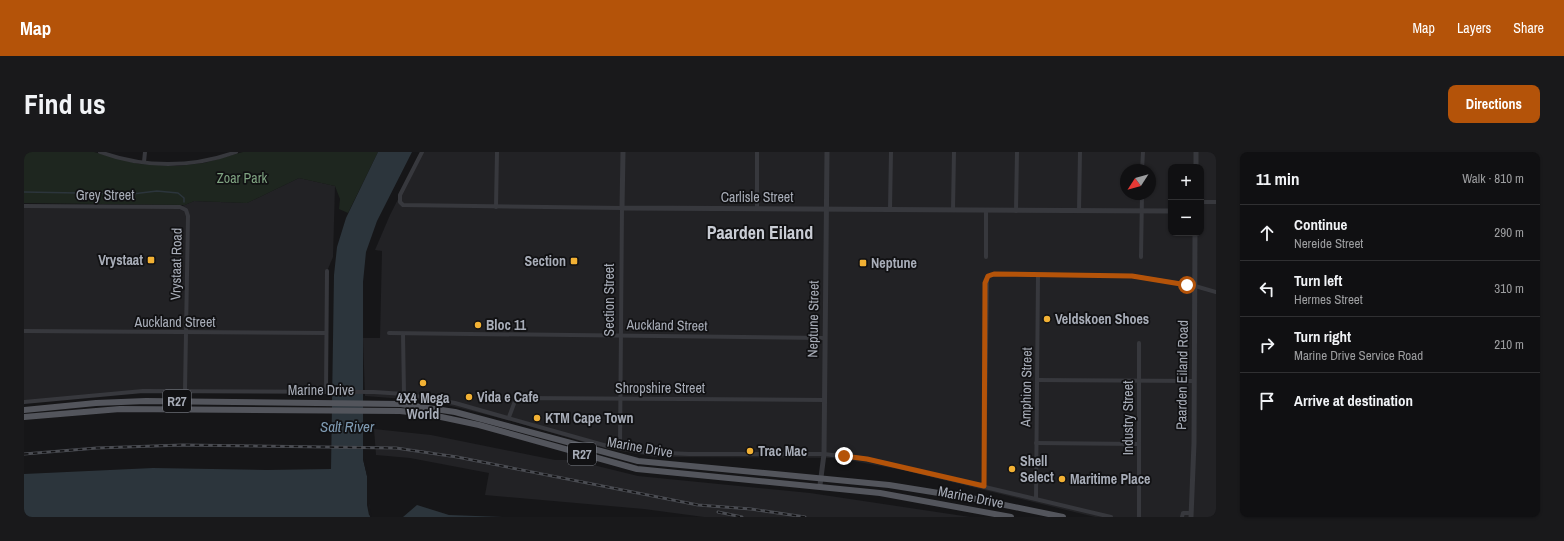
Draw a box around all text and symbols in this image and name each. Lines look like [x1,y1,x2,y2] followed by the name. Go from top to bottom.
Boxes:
[20,15,51,41] text: Map
[1413,19,1435,37] text: Map
[1457,19,1491,37] text: Layers
[1513,19,1544,37] text: Share
[24,85,106,123] text: Find us
[1448,85,1540,123] button: Directions
[1120,164,1156,200] north arrow
[1168,164,1204,236] map controls
[1168,164,1204,200] button: +
[1256,167,1299,190] text: 11 min
[217,169,267,187] park label: Zoar Park
[1462,170,1524,187] text: Walk · 810 m
[76,186,134,204] street label: Grey Street
[721,188,793,206] street label: Carlisle Street
[1168,200,1204,236] button: −
[1294,214,1347,235] text: Continue
[707,220,813,245] district label: Paarden Eiland
[1256,222,1278,244] icon: ahead
[1494,224,1524,241] text: 290 m
[166,228,186,300] street label: Vrystaat Road
[1294,235,1363,252] text: Nereide Street
[98,251,143,269] place label: Vrystaat
[525,252,566,270] place label: Section
[871,254,917,272] place label: Neptune
[146,255,156,265] marker: Vrystaat
[569,256,579,266] marker: Section
[858,258,868,268] marker: Neptune
[600,264,618,336] street label: Section Street
[1294,270,1342,291] text: Turn left
[1178,276,1196,294] route start
[1256,278,1278,300] icon: left
[803,280,823,358] street label: Neptune Street
[1494,280,1524,297] text: 310 m
[1294,291,1363,308] text: Hermes Street
[1055,310,1149,328] place label: Veldskoen Shoes
[133,313,216,331] street label: Auckland Street
[1042,314,1052,324] marker: Veldskoen Shoes
[625,315,708,335] street label: Auckland Street
[486,316,527,334] place label: Bloc 11
[473,320,483,330] marker: Bloc 11
[1172,320,1192,430] street label: Paarden Eiland Road
[1294,326,1351,347] text: Turn right
[1256,334,1278,356] icon: right
[1494,336,1524,353] text: 210 m
[1016,347,1036,428] street label: Amphion Street
[1294,347,1423,364] text: Marine Drive Service Road
[418,378,428,388] marker: 4X4 Mega World
[615,379,705,397] street label: Shropshire Street
[288,381,354,399] street label: Marine Drive
[1119,381,1137,455] street label: Industry Street
[477,388,539,406] place label: Vida e Cafe
[397,389,450,423] place label: 4X4 Mega World
[163,390,191,412] road number: R27
[1256,390,1278,412] icon: arrive
[1294,390,1413,411] text: Arrive at destination
[464,392,474,402] marker: Vida e Cafe
[545,409,633,427] place label: KTM Cape Town
[532,413,542,423] marker: KTM Cape Town
[320,416,375,437] water label: Salt River
[606,432,674,462] street label: Marine Drive
[758,442,807,460] place label: Trac Mac
[568,443,596,465] road number: R27
[745,446,755,456] marker: Trac Mac
[835,447,853,465] route end
[1020,452,1054,486] place label: Shell Select
[1007,464,1017,474] marker: Shell Select
[1070,470,1150,488] place label: Maritime Place
[1057,474,1067,484] marker: Maritime Place
[937,482,1005,512] street label: Marine Drive

